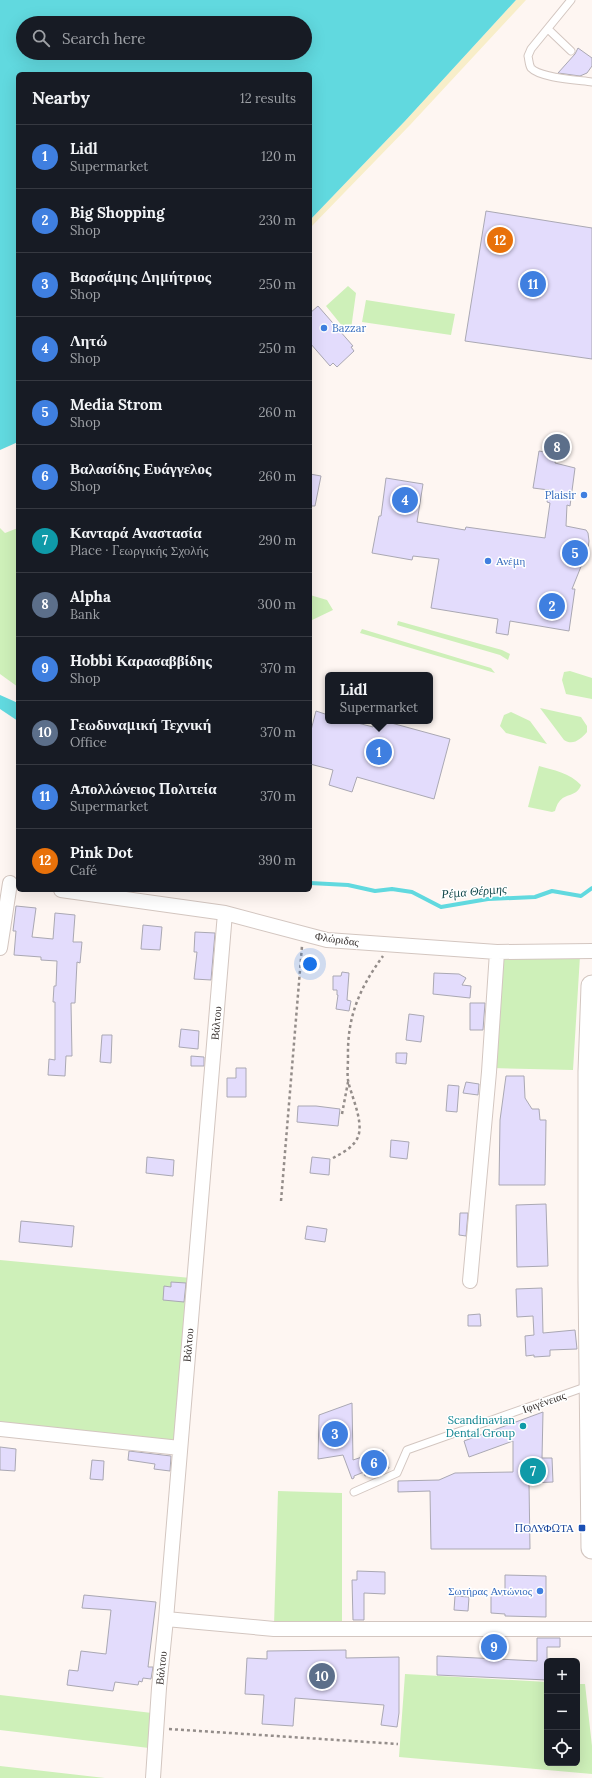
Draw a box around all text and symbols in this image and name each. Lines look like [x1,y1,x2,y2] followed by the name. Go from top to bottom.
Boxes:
[16,16,312,60] search box
[30,27,52,49] icon: search
[62,29,145,48] text: Search here
[32,87,90,109] text: Nearby
[240,90,296,107] text: 12 results
[70,139,98,158] text: Lidl
[42,148,48,165] text: 1
[261,148,296,165] text: 120 m
[70,158,148,175] text: Supermarket
[70,203,165,222] text: Big Shopping
[42,212,48,229] text: 2
[259,212,296,229] text: 230 m
[70,222,101,239] text: Shop
[487,225,513,255] pin: 12
[70,267,211,286] text: Βαρσάμης Δημήτριος
[520,269,546,299] pin: 11
[41,276,49,293] text: 3
[259,276,296,293] text: 250 m
[70,286,101,303] text: Shop
[332,321,366,335] place label: Bazzar
[319,323,329,333] marker: Bazzar
[70,331,107,350] text: Λητώ
[41,340,49,357] text: 4
[259,340,296,357] text: 250 m
[70,350,101,367] text: Shop
[70,395,162,414] text: Media Strom
[41,404,49,421] text: 5
[258,404,296,421] text: 260 m
[70,414,101,431] text: Shop
[544,432,570,462] pin: 8
[70,459,211,478] text: Βαλασίδης Ευάγγελος
[41,468,49,485] text: 6
[258,468,296,485] text: 260 m
[70,478,101,495] text: Shop
[392,485,418,515] pin: 4
[545,488,576,502] place label: Plaisir
[579,490,589,500] marker: Plaisir
[70,523,202,542] text: Κανταρά Αναστασία
[42,532,48,549] text: 7
[258,532,296,549] text: 290 m
[562,538,588,568] pin: 5
[70,542,209,559] text: Place · Γεωργικής Σχολής
[496,554,525,568] place label: Ανέμη
[483,556,493,566] marker: Ανέμη
[70,587,111,606] text: Alpha
[539,591,565,621] pin: 2
[41,596,49,613] text: 8
[258,596,296,613] text: 300 m
[70,606,100,623] text: Bank
[70,651,212,670] text: Hobbi Καρασαββίδης
[41,660,49,677] text: 9
[260,660,296,677] text: 370 m
[70,670,101,687] text: Shop
[325,672,433,724] popup
[340,680,367,699] text: Lidl
[340,699,418,716] text: Supermarket
[70,715,211,734] text: Γεωδυναμική Τεχνική
[38,724,52,741] text: 10
[260,724,296,741] text: 370 m
[70,734,107,751] text: Office
[366,737,392,767] pin: 1
[70,779,217,798] text: Απολλώνειος Πολιτεία
[40,788,50,805] text: 11
[260,788,296,805] text: 370 m
[70,798,148,815] text: Supermarket
[70,843,133,862] text: Pink Dot
[39,852,51,869] text: 12
[258,852,296,869] text: 390 m
[70,862,97,879] text: Café
[440,881,508,901] water label: Ρέμα Θέρμης
[314,929,361,949] street label: Φλώριδας
[300,954,320,974] your location
[208,1005,224,1040] street label: Βάλτου
[180,1327,196,1362] street label: Βάλτου
[520,1388,568,1416] street label: Ιφιγένειας
[446,1413,515,1440] place label: Scandinavian Dental Group
[322,1419,348,1449] pin: 3
[518,1421,528,1431] marker: Scandinavian Dental Group
[361,1448,387,1478] pin: 6
[520,1456,546,1486] pin: 7
[515,1521,574,1535] place label: ΠΟΛΥΦΩΤΑ
[577,1523,587,1533] marker: ΠΟΛΥΦΩΤΑ
[448,1584,533,1598] place label: Σωτήρας Αντώνιος
[535,1586,545,1596] marker: Σωτήρας Αντώνιος
[481,1632,507,1662] pin: 9
[152,1650,170,1686] street label: Βάλτου
[544,1658,580,1766] map controls
[544,1658,580,1694] button: +
[309,1661,335,1691] pin: 10
[544,1694,580,1730] button: −
[544,1730,580,1766] button: locate

